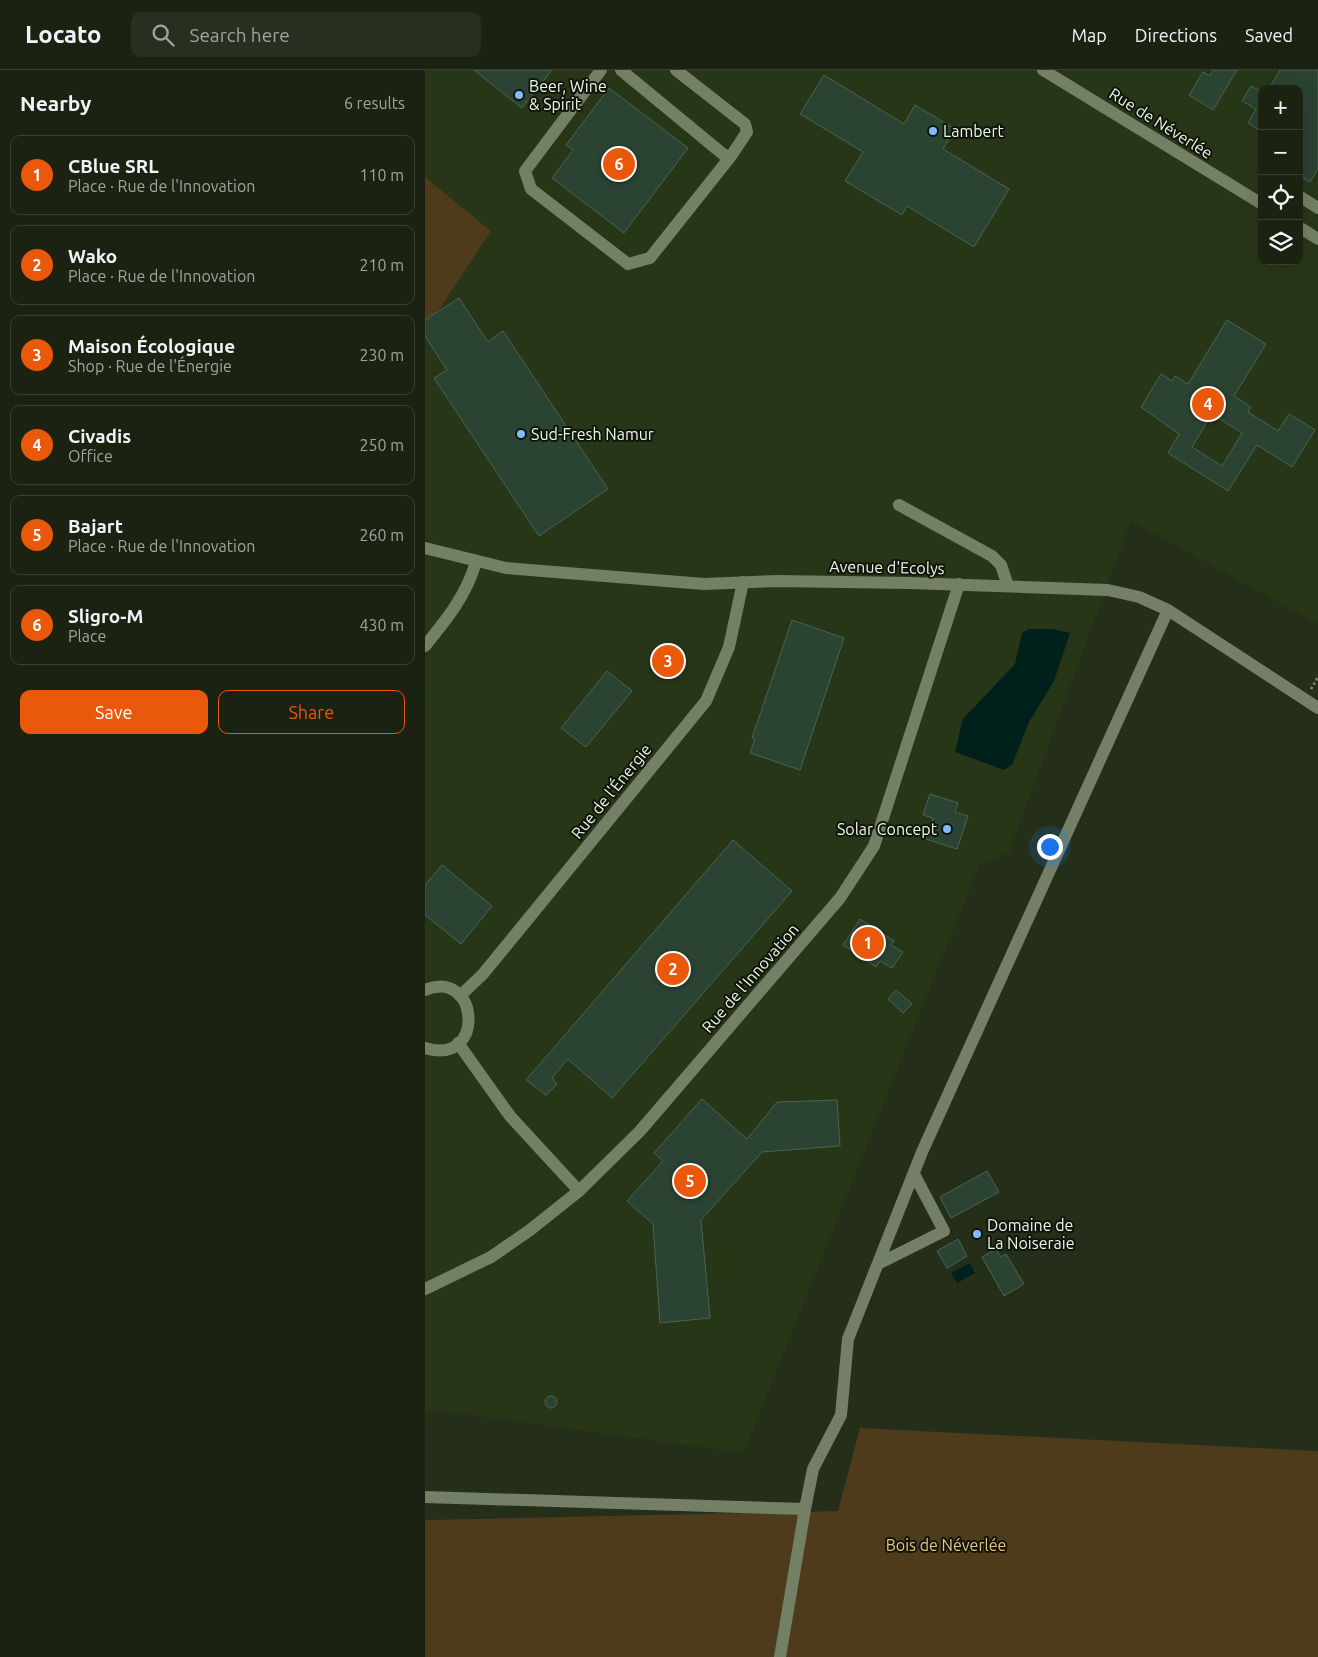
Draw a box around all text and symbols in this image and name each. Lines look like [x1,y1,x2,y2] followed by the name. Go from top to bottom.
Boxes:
[131,12,481,57] search box
[25,21,101,48] text: Locato
[149,21,177,49] icon: search
[189,24,290,46] text: Search here
[1071,25,1107,45] text: Map
[1135,25,1217,45] text: Directions
[1245,25,1293,45] text: Saved
[529,77,607,113] place label: Beer, Wine & Spirit
[1106,84,1216,162] street label: Rue de Néverlée
[1258,85,1303,265] map controls
[1258,85,1303,130] button: +
[513,89,525,101] marker: Beer, Wine & Spirit
[20,91,91,115] text: Nearby
[344,94,405,112] text: 6 results
[943,122,1004,140] place label: Lambert
[927,125,939,137] marker: Lambert
[1258,130,1303,175] button: −
[603,145,635,183] pin: 6
[68,155,159,177] text: CBlue SRL
[32,166,42,184] text: 1
[359,166,404,184] text: 110 m
[1258,175,1303,220] button: locate
[68,177,255,195] text: Place · Rue de l'Innovation
[1258,220,1303,265] button: layers
[68,245,117,267] text: Wako
[32,256,42,274] text: 2
[359,256,404,274] text: 210 m
[68,267,255,285] text: Place · Rue de l'Innovation
[68,335,235,357] text: Maison Écologique
[32,346,42,364] text: 3
[359,346,404,364] text: 230 m
[68,357,232,375] text: Shop · Rue de l'Énergie
[1192,385,1224,423] pin: 4
[68,425,131,447] text: Civadis
[531,425,654,443] place label: Sud-Fresh Namur
[515,428,527,440] marker: Sud-Fresh Namur
[32,436,42,454] text: 4
[359,436,404,454] text: 250 m
[68,447,113,465] text: Office
[68,515,123,537] text: Bajart
[32,526,42,544] text: 5
[359,526,404,544] text: 260 m
[68,537,255,555] text: Place · Rue de l'Innovation
[829,557,945,577] street label: Avenue d'Ecolys
[68,605,143,627] text: Sligro-M
[32,616,42,634] text: 6
[359,616,404,634] text: 430 m
[68,627,106,645] text: Place
[652,642,684,680] pin: 3
[20,690,208,734] button: Save
[218,690,405,734] button: Share
[566,739,655,842] street label: Rue de l'Énergie
[837,820,938,838] place label: Solar Concept
[941,823,953,835] marker: Solar Concept
[1037,834,1063,860] your location
[698,920,802,1036] street label: Rue de l'Innovation
[852,924,884,962] pin: 1
[657,950,689,988] pin: 2
[674,1162,706,1200] pin: 5
[987,1216,1075,1252] place label: Domaine de La Noiseraie
[971,1228,983,1240] marker: Domaine de La Noiseraie
[886,1536,1006,1554] park label: Bois de Néverlée

